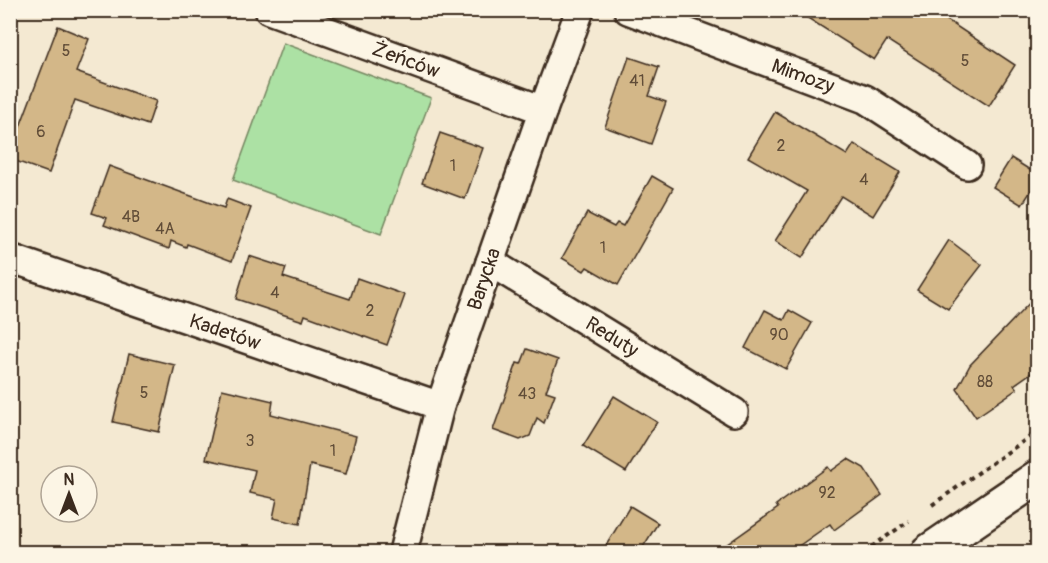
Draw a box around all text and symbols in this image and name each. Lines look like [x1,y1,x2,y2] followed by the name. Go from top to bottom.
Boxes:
[369,36,444,84] street label: Żeńców
[62,41,70,61] house number: 5
[961,51,969,71] house number: 5
[768,53,838,99] street label: Mimozy
[629,71,645,91] house number: 41
[36,122,46,142] house number: 6
[777,136,786,156] house number: 2
[450,156,456,176] house number: 1
[859,170,869,190] house number: 4
[122,207,140,227] house number: 4B
[155,219,175,239] house number: 4A
[600,238,606,258] house number: 1
[462,245,506,313] street label: Barycka
[270,283,280,303] house number: 4
[366,301,375,321] house number: 2
[186,308,264,356] street label: Kadetów
[581,311,644,363] street label: Reduty
[769,325,789,345] house number: 90
[977,372,993,392] house number: 88
[140,383,148,403] house number: 5
[518,384,536,404] house number: 43
[246,431,255,451] house number: 3
[330,441,336,461] house number: 1
[39,464,99,524] north arrow
[64,470,75,490] text: N
[818,483,836,503] house number: 92

